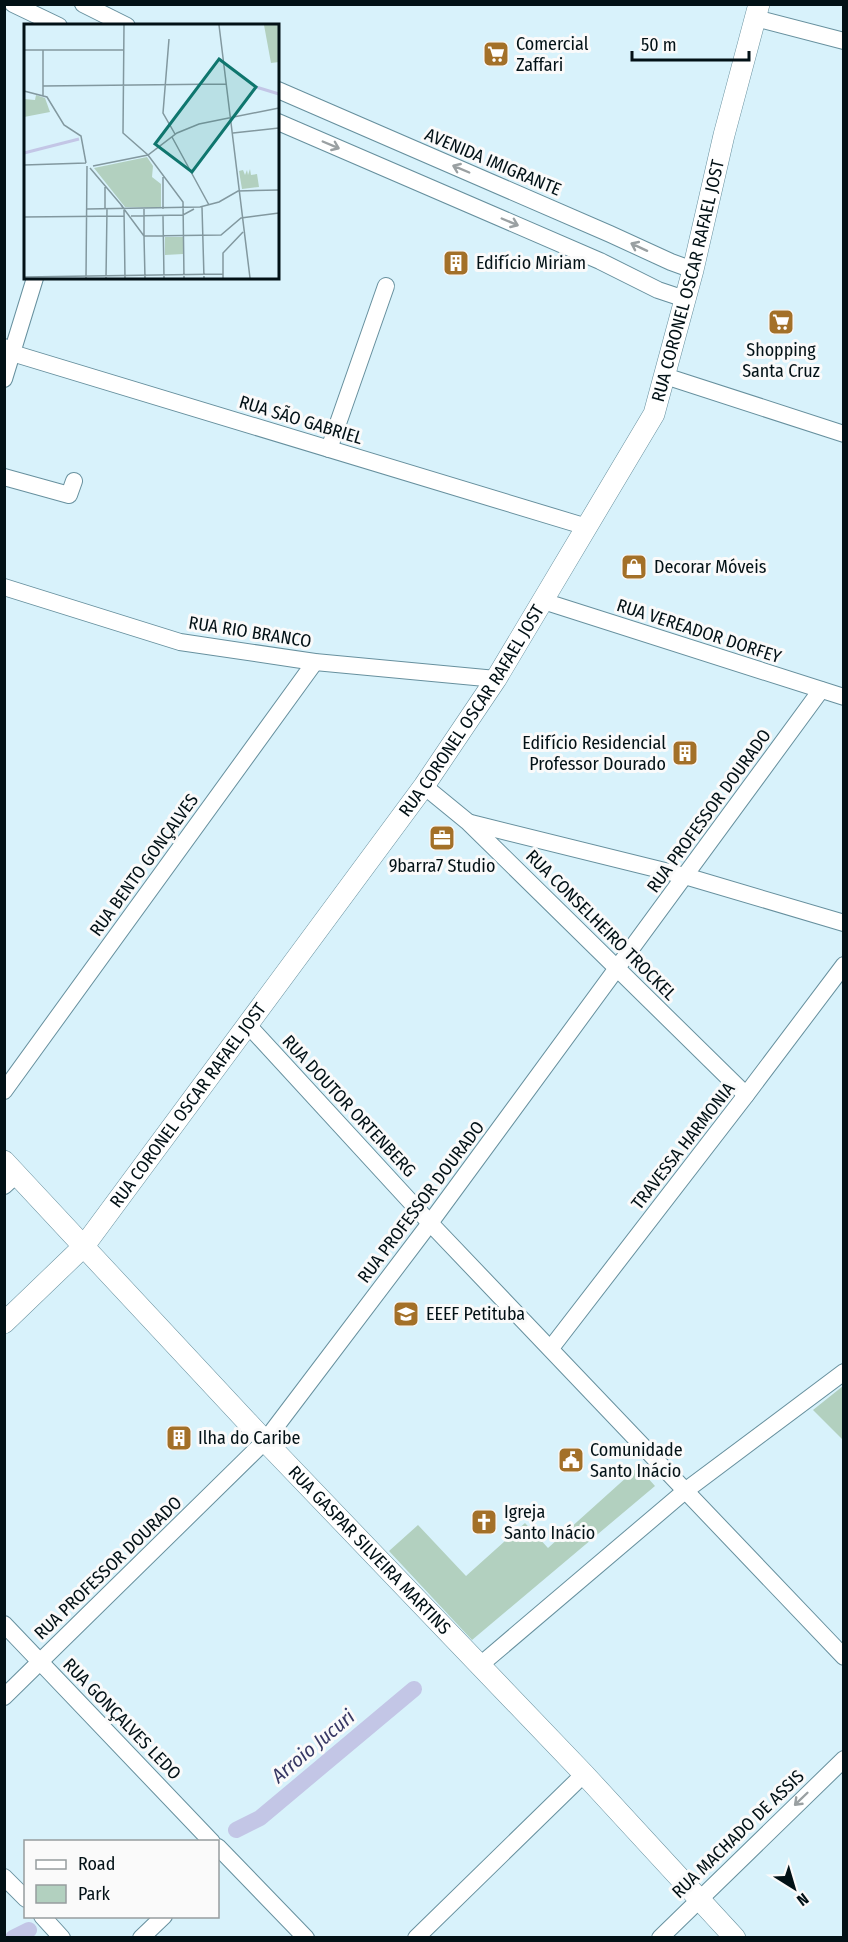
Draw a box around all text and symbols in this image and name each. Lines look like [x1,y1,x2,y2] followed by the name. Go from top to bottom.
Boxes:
[24,24,279,279] inset map
[632,24,749,62] scale bar
[516,33,589,76] place label: Comercial Zaffari
[641,34,677,56] text: 50 m
[481,39,511,69] supermarket icon: Comercial Zaffari
[422,123,564,201] street label: AVENIDA IMIGRANTE
[322,140,340,151] one-way arrow
[647,157,729,404] street label: RUA CORONEL OSCAR RAFAEL JOST
[452,163,470,174] one-way arrow
[501,217,519,228] one-way arrow
[631,241,649,253] one-way arrow
[441,248,471,278] building icon: Edifício Miriam
[476,252,586,274] place label: Edifício Miriam
[766,307,796,337] supermarket icon: Shopping Santa Cruz
[742,339,820,382] place label: Shopping Santa Cruz
[237,391,365,449] street label: RUA SÃO GABRIEL
[619,552,649,582] shop icon: Decorar Móveis
[654,556,767,578] place label: Decorar Móveis
[614,594,784,668] street label: RUA VEREADOR DORFEY
[394,600,549,821] street label: RUA CORONEL OSCAR RAFAEL JOST
[187,611,313,653] street label: RUA RIO BRANCO
[642,725,776,897] street label: RUA PROFESSOR DOURADO
[522,732,666,775] place label: Edifício Residencial Professor Dourado
[670,738,700,768] building icon: Edifício Residencial Professor Dourado
[85,790,203,940] street label: RUA BENTO GONÇALVES
[427,823,457,853] office icon: 9barra7 Studio
[521,845,681,1005] street label: RUA CONSELHEIRO TROCKEL
[389,855,495,877] place label: 9barra7 Studio
[105,998,271,1212] street label: RUA CORONEL OSCAR RAFAEL JOST
[278,1031,420,1181] street label: RUA DOUTOR ORTENBERG
[627,1078,740,1214] street label: TRAVESSA HARMONIA
[353,1117,489,1287] street label: RUA PROFESSOR DOURADO
[391,1299,421,1329] school or university icon: EEEF Petituba
[426,1303,525,1325] place label: EEEF Petituba
[164,1423,194,1453] building icon: Ilha do Caribe
[198,1427,301,1449] place label: Ilha do Caribe
[590,1439,683,1482] place label: Comunidade Santo Inácio
[556,1445,586,1475] public building icon: Comunidade Santo Inácio
[284,1461,456,1639] street label: RUA GASPAR SILVEIRA MARTINS
[30,1492,186,1644] street label: RUA PROFESSOR DOURADO
[504,1501,595,1544] place label: Igreja Santo Inácio
[469,1507,499,1537] church icon: Igreja Santo Inácio
[58,1654,186,1784] street label: RUA GONÇALVES LEDO
[266,1704,359,1788] water label: Arroio Jucuri
[667,1765,809,1903] street label: RUA MACHADO DE ASSIS
[794,1792,809,1807] one-way arrow
[24,1840,219,1918] legend
[78,1853,115,1875] text: Road
[764,1858,824,1918] north arrow
[78,1883,111,1905] text: Park
[793,1889,812,1910] text: N

